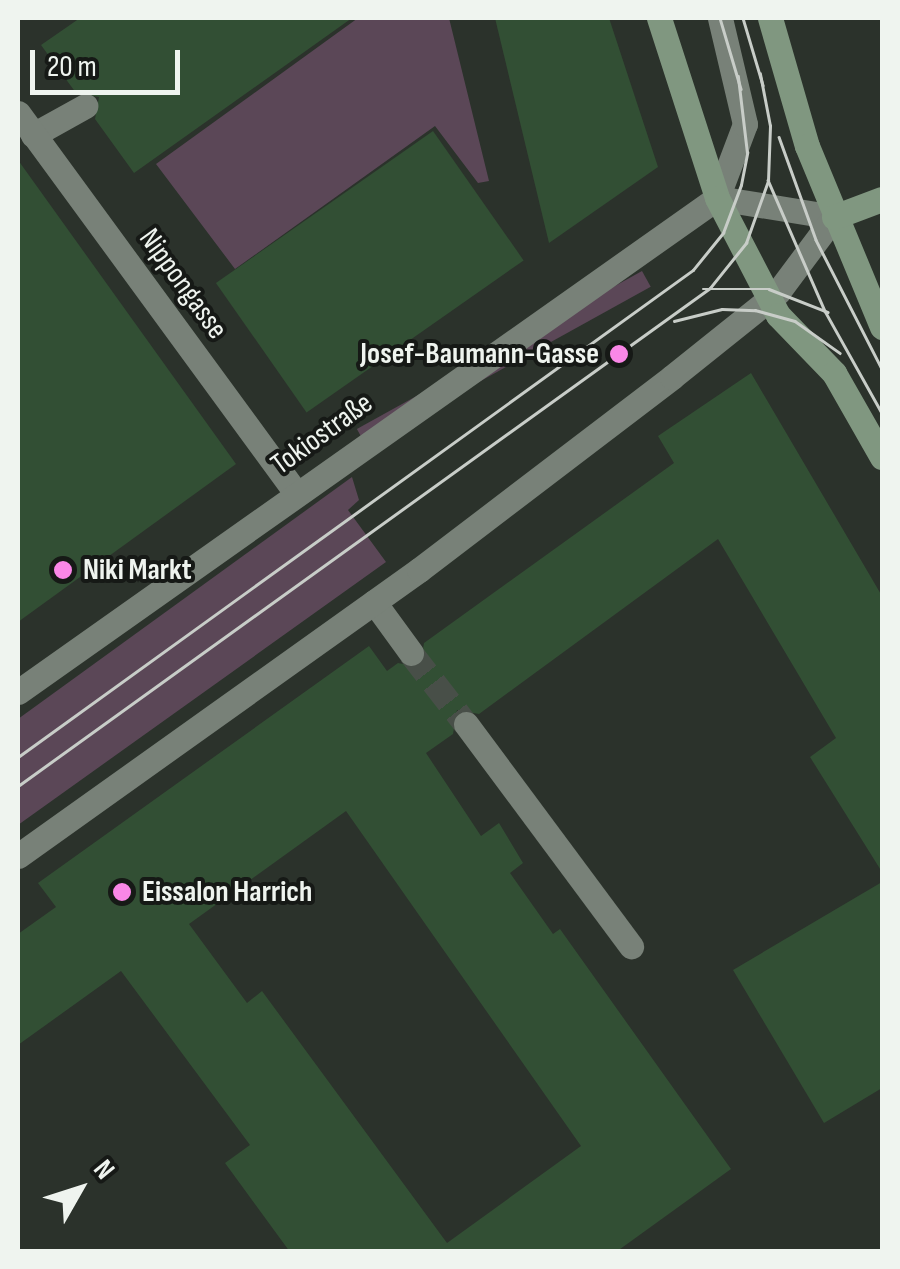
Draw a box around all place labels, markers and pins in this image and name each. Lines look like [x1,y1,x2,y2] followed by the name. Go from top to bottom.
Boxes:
[360,336,599,372] place label: Josef-Baumann-Gasse
[608,343,630,365] marker: Josef-Baumann-Gasse
[83,552,192,588] place label: Niki Markt
[52,559,74,581] marker: Niki Markt
[142,874,312,910] place label: Eissalon Harrich
[111,881,133,903] marker: Eissalon Harrich

